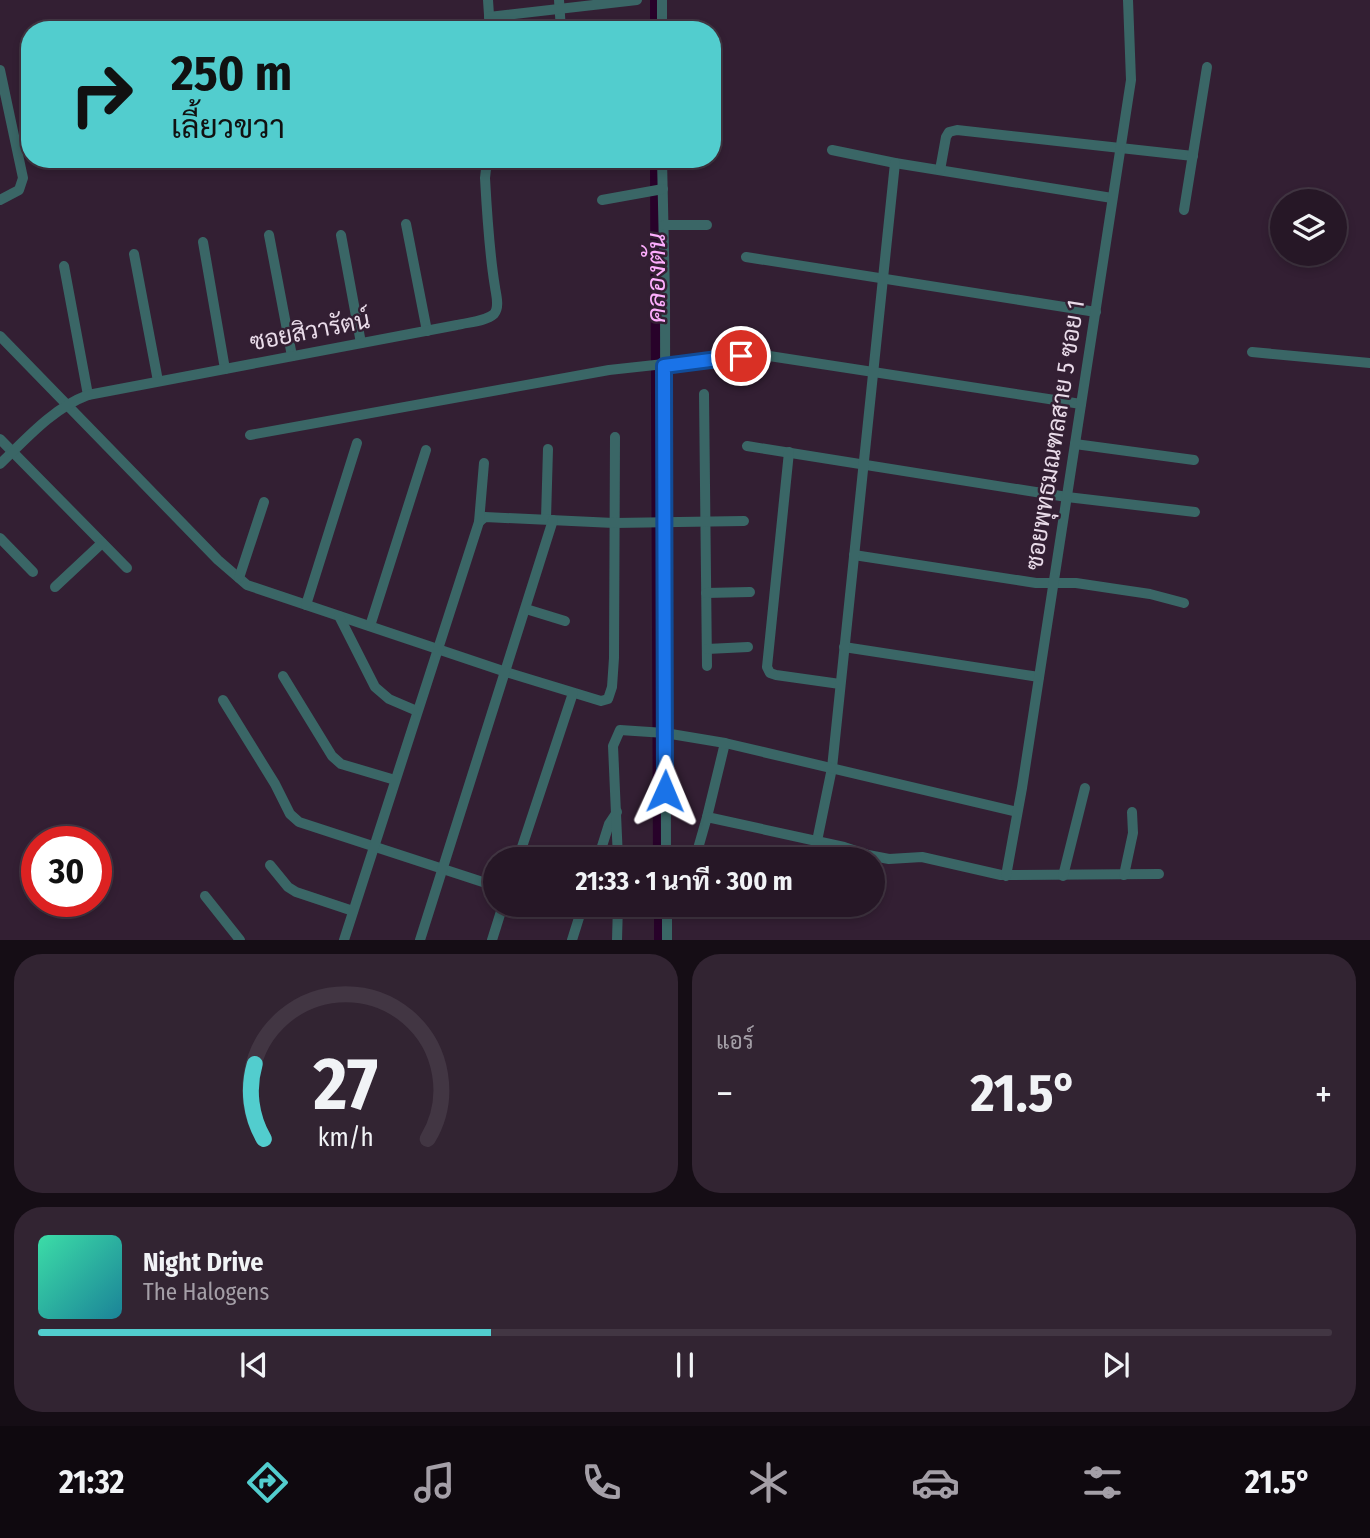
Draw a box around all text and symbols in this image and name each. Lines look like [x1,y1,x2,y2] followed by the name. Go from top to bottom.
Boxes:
[171,44,292,103] text: 250 m
[56,49,147,140] icon: right
[171,108,285,146] text: เลี้ยวขวา
[1270,189,1347,266] map controls
[1270,189,1347,266] button: layers
[640,232,672,323] water label: คลองตัน
[1020,298,1092,573] street label: ซอยพุทธมณฑลสาย 5 ซอย 1
[247,304,373,356] street label: ซอยสิวารัตน์
[711,326,771,386] pin
[722,337,760,375] icon: arrive
[628,754,702,828] position arrow
[21,826,112,917] speed limit sign: 30
[575,866,793,897] text: 21:33 · 1 นาที · 300 m
[716,1027,754,1055] text: แอร์
[313,1042,378,1129] text: 27
[970,1062,1077,1125] text: 21.5°
[716,1071,733,1117] text: −
[1315,1071,1332,1117] text: +
[318,1123,374,1153] text: km/h
[143,1247,263,1278] text: Night Drive
[143,1278,269,1306] text: The Halogens
[235,1346,273,1384] icon: previous
[666,1346,704,1384] icon: pause
[1097,1346,1135,1384] icon: next
[243,1458,292,1507] icon: directions
[410,1458,459,1507] icon: music
[577,1458,626,1507] icon: phone
[744,1458,793,1507] icon: climate
[911,1458,960,1507] icon: car
[1078,1458,1127,1507] icon: filters
[59,1463,124,1501] text: 21:32
[1245,1463,1311,1501] text: 21.5°

